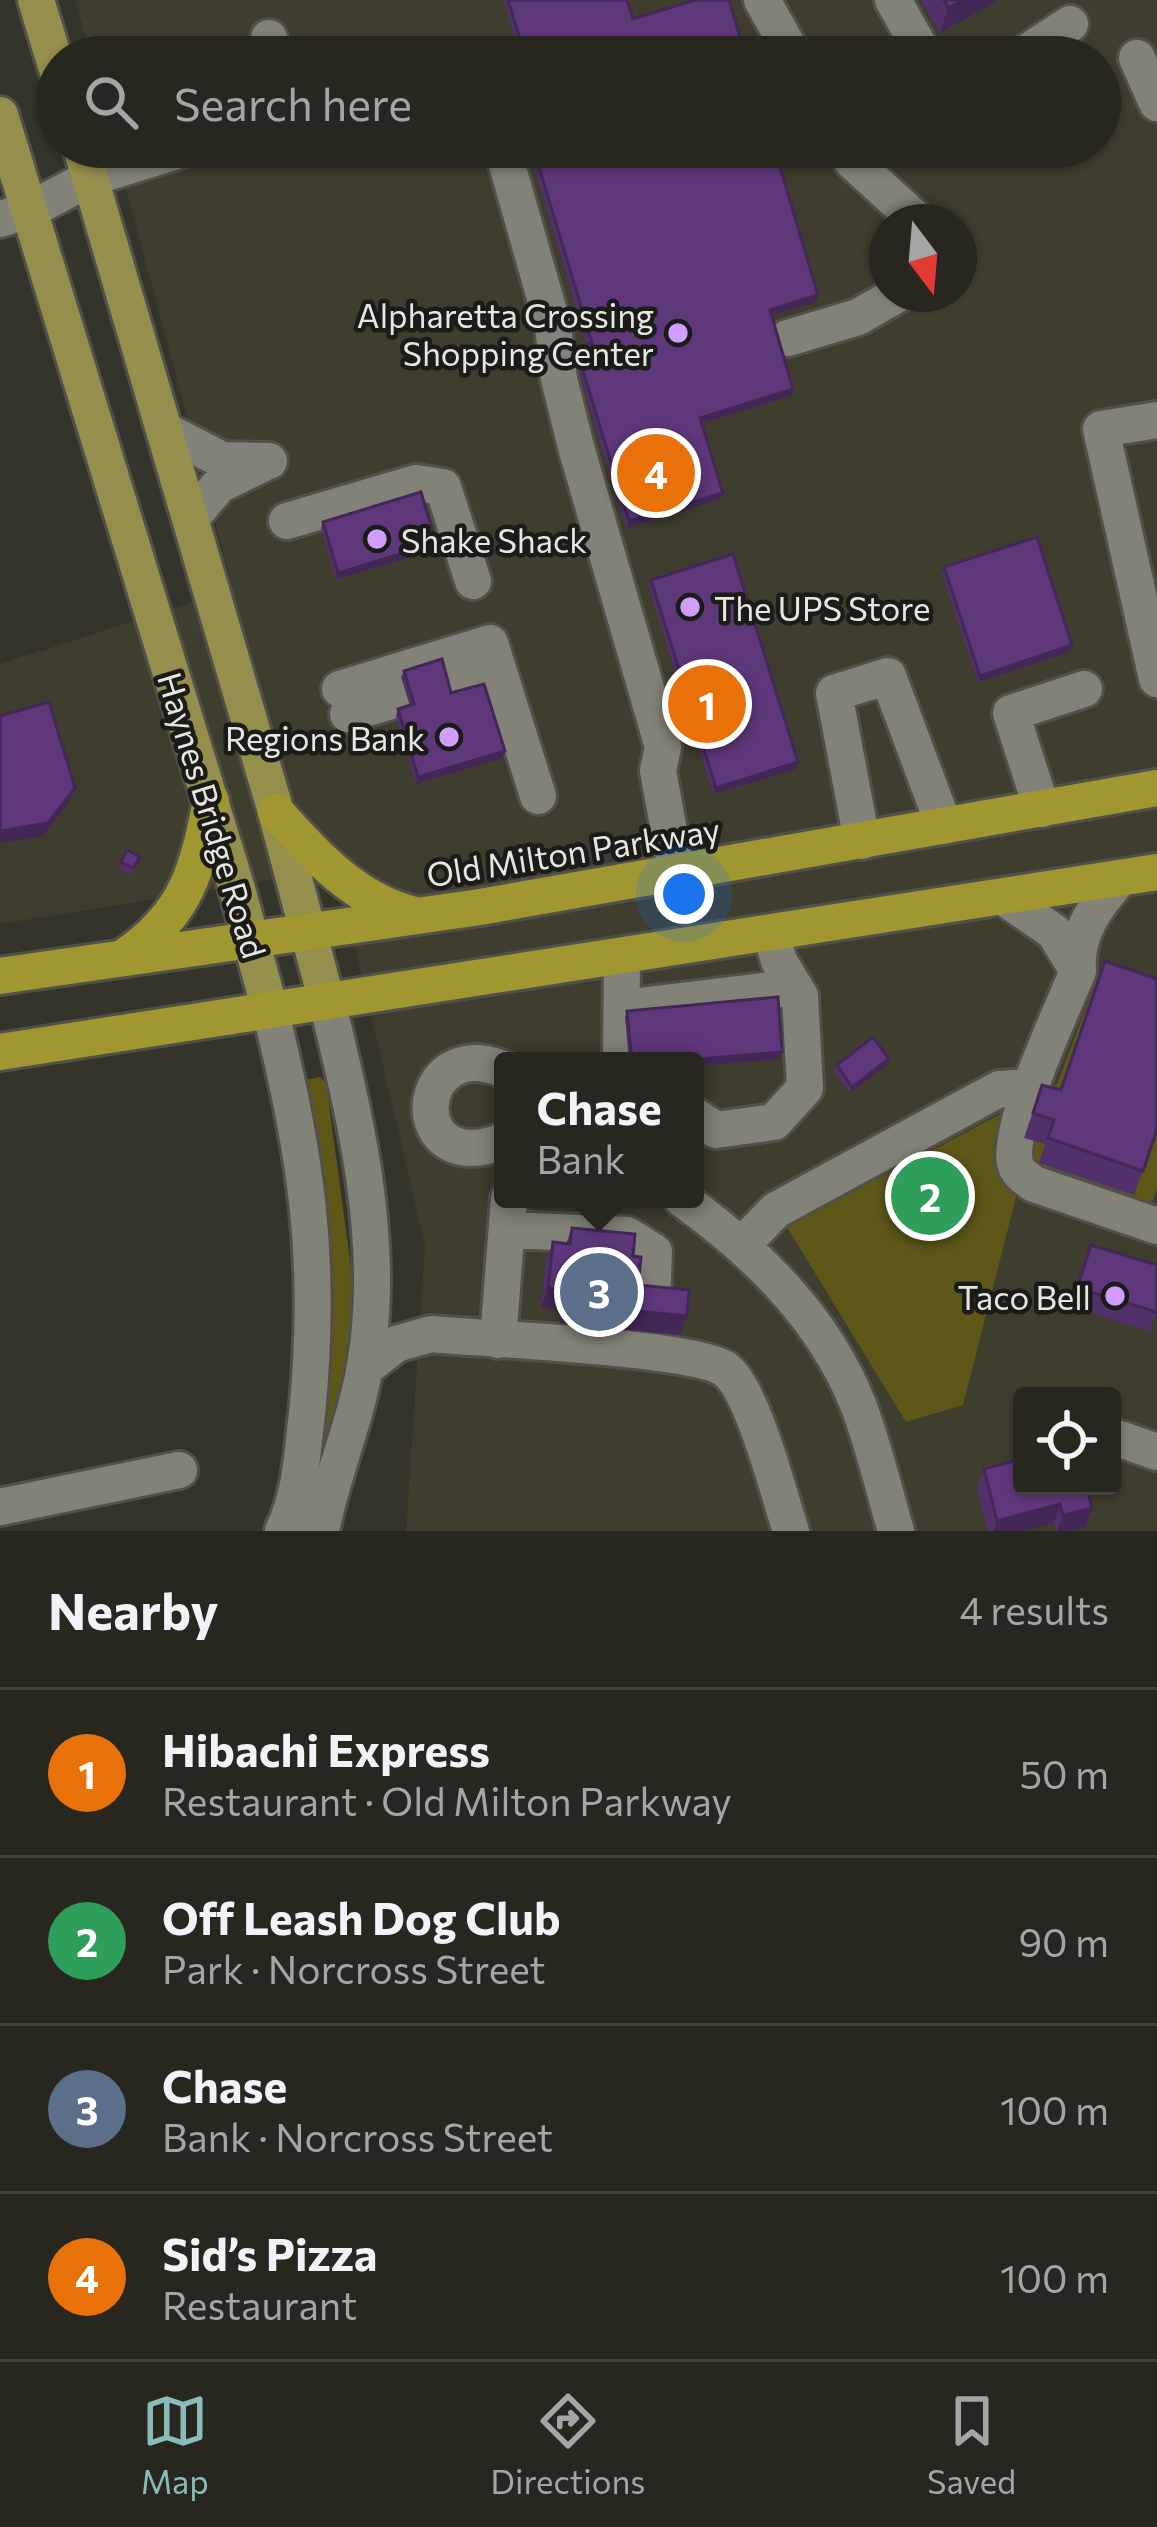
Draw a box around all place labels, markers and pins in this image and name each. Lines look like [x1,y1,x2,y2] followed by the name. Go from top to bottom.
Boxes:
[357,294,654,373] place label: Alpharetta Crossing Shopping Center
[665,320,691,346] marker: Alpharetta Crossing Shopping Center
[617,428,695,518] pin: 4
[401,519,587,560] place label: Shake Shack
[364,526,390,552] marker: Shake Shack
[714,587,930,628] place label: The UPS Store
[677,594,703,620] marker: The UPS Store
[668,659,746,749] pin: 1
[225,717,425,758] place label: Regions Bank
[436,724,462,750] marker: Regions Bank
[891,1151,969,1241] pin: 2
[560,1247,638,1337] pin: 3
[958,1276,1091,1317] place label: Taco Bell
[1102,1283,1128,1309] marker: Taco Bell

